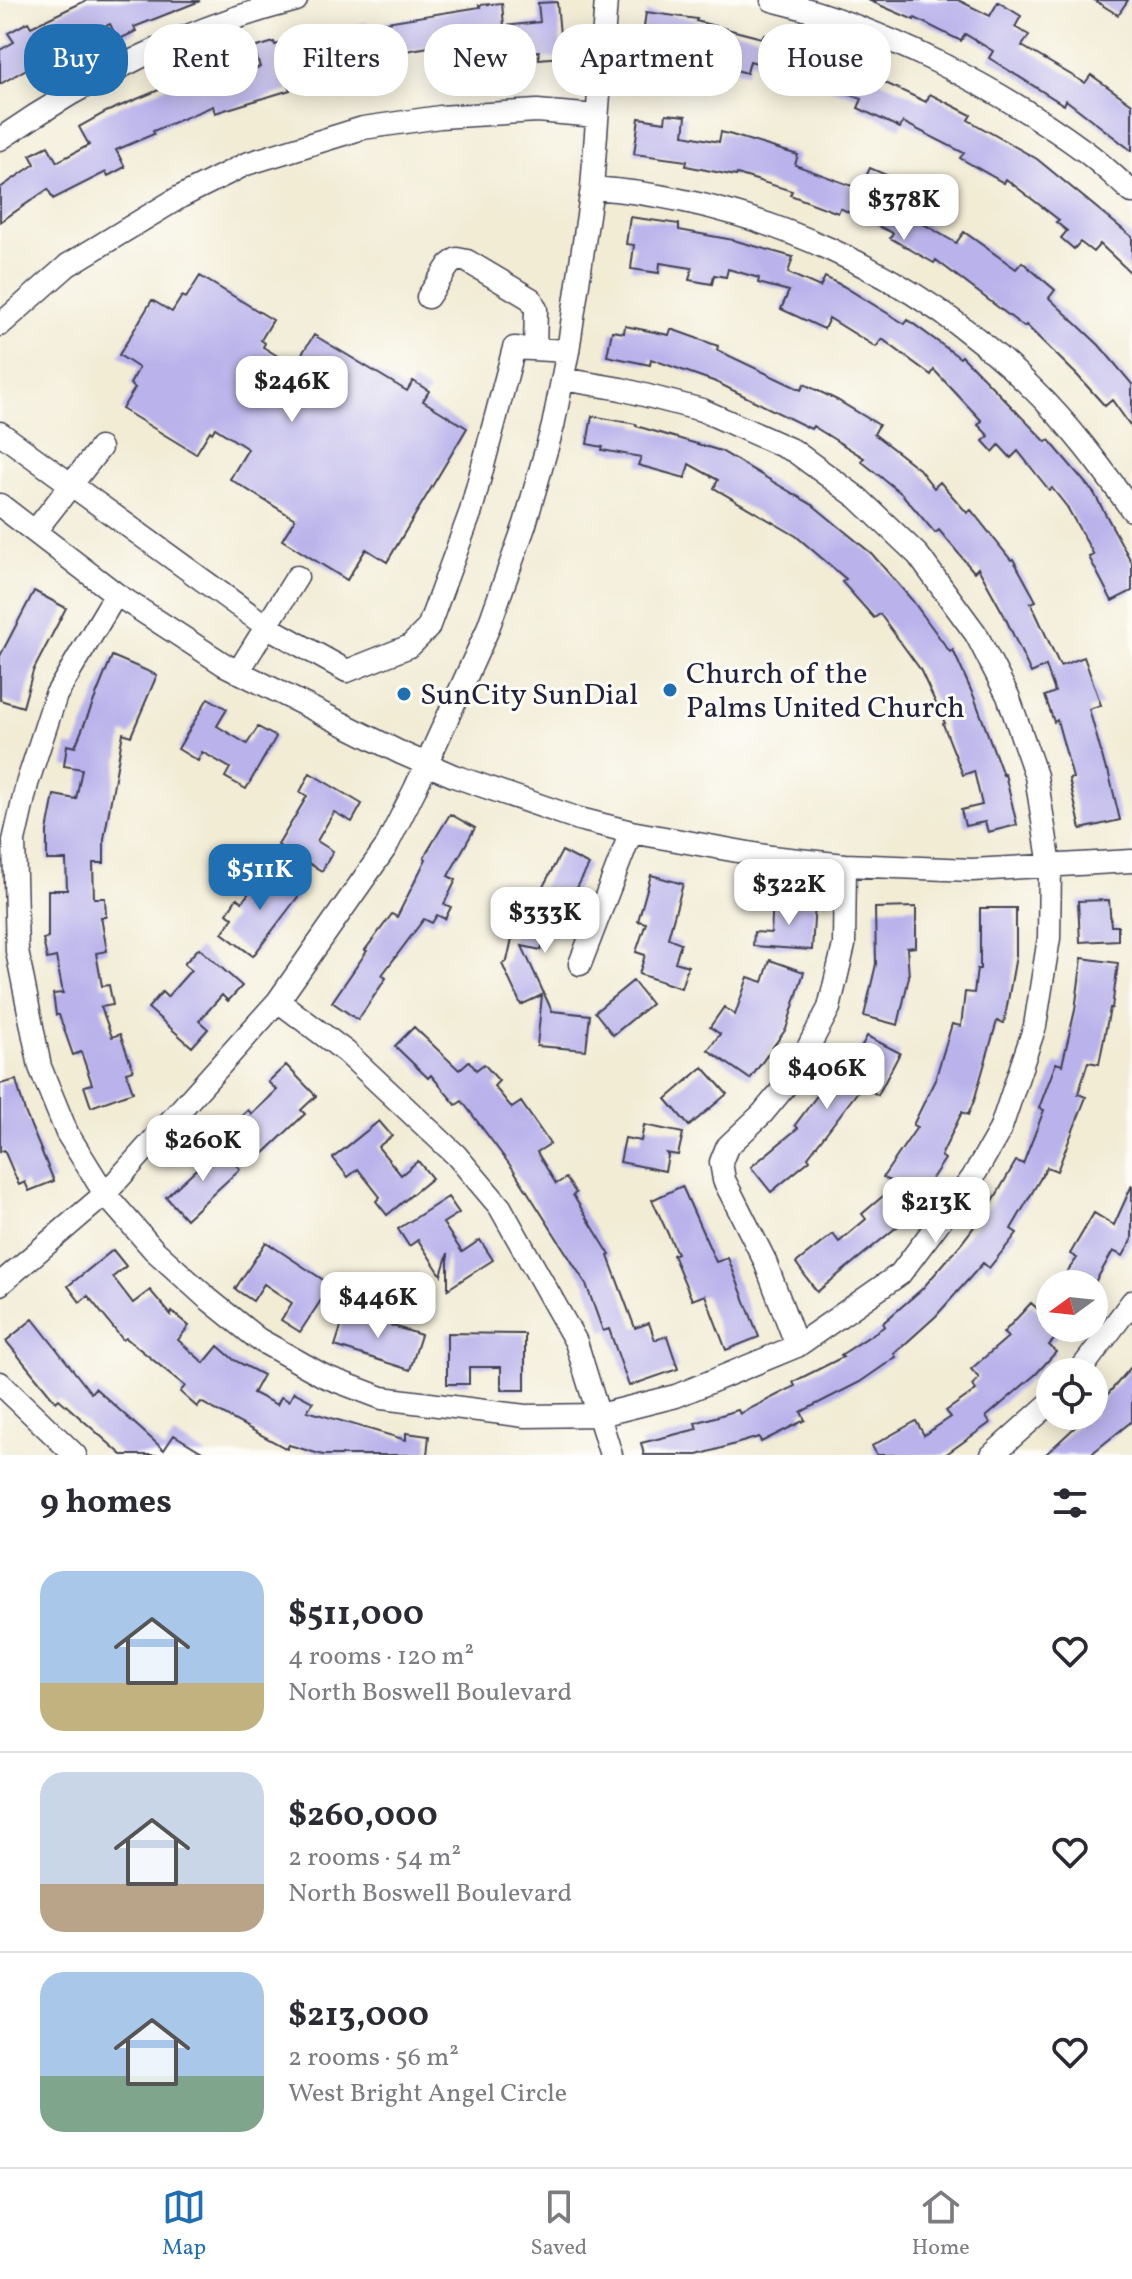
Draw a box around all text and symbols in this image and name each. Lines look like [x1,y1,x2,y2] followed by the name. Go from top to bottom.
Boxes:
[24,24,128,96] chip: Buy
[144,24,258,96] chip: Rent
[274,24,408,96] chip: Filters
[424,24,536,96] chip: New
[552,24,742,96] chip: Apartment
[758,24,891,96] chip: House
[848,174,960,242] pin: $378K
[868,182,940,218] text: $378K
[236,356,348,424] pin: $246K
[254,364,330,400] text: $246K
[686,654,965,730] place label: Church of the Palms United Church
[420,675,638,717] place label: SunCity SunDial
[661,681,679,699] marker: Church of the Palms United Church
[395,685,413,703] marker: SunCity SunDial
[204,844,316,912] pin: $511K
[227,852,293,888] text: $511K
[733,859,845,927] pin: $322K
[752,867,826,903] text: $322K
[489,887,601,955] pin: $333K
[509,895,581,931] text: $333K
[771,1043,883,1111] pin: $406K
[787,1051,867,1087] text: $406K
[147,1115,259,1183] pin: $260K
[164,1123,242,1159] text: $260K
[880,1177,992,1245] pin: $213K
[901,1185,971,1221] text: $213K
[1036,1270,1108,1342] north arrow
[1036,1270,1108,1430] map controls
[322,1272,434,1340] pin: $446K
[339,1280,418,1316] text: $446K
[1036,1358,1108,1430] button: locate
[40,1480,172,1527] text: 9 homes
[1048,1481,1092,1525] icon: filters
[288,1592,424,1639] text: $511,000
[104,1603,200,1699] icon: home
[1048,1629,1092,1673] icon: heart
[288,1639,474,1675] text: 4 rooms · 120 m²
[288,1675,572,1711] text: North Boswell Boulevard
[288,1793,438,1840] text: $260,000
[104,1804,200,1900] icon: home
[1048,1830,1092,1874] icon: heart
[288,1840,461,1876] text: 2 rooms · 54 m²
[288,1876,572,1912] text: North Boswell Boulevard
[288,1993,429,2040] text: $213,000
[104,2004,200,2100] icon: home
[1048,2030,1092,2074] icon: heart
[288,2040,459,2076] text: 2 rooms · 56 m²
[288,2076,567,2112] text: West Bright Angel Circle
[162,2185,206,2264] tab: Map
[531,2185,587,2264] tab: Saved
[912,2185,970,2264] tab: Home

